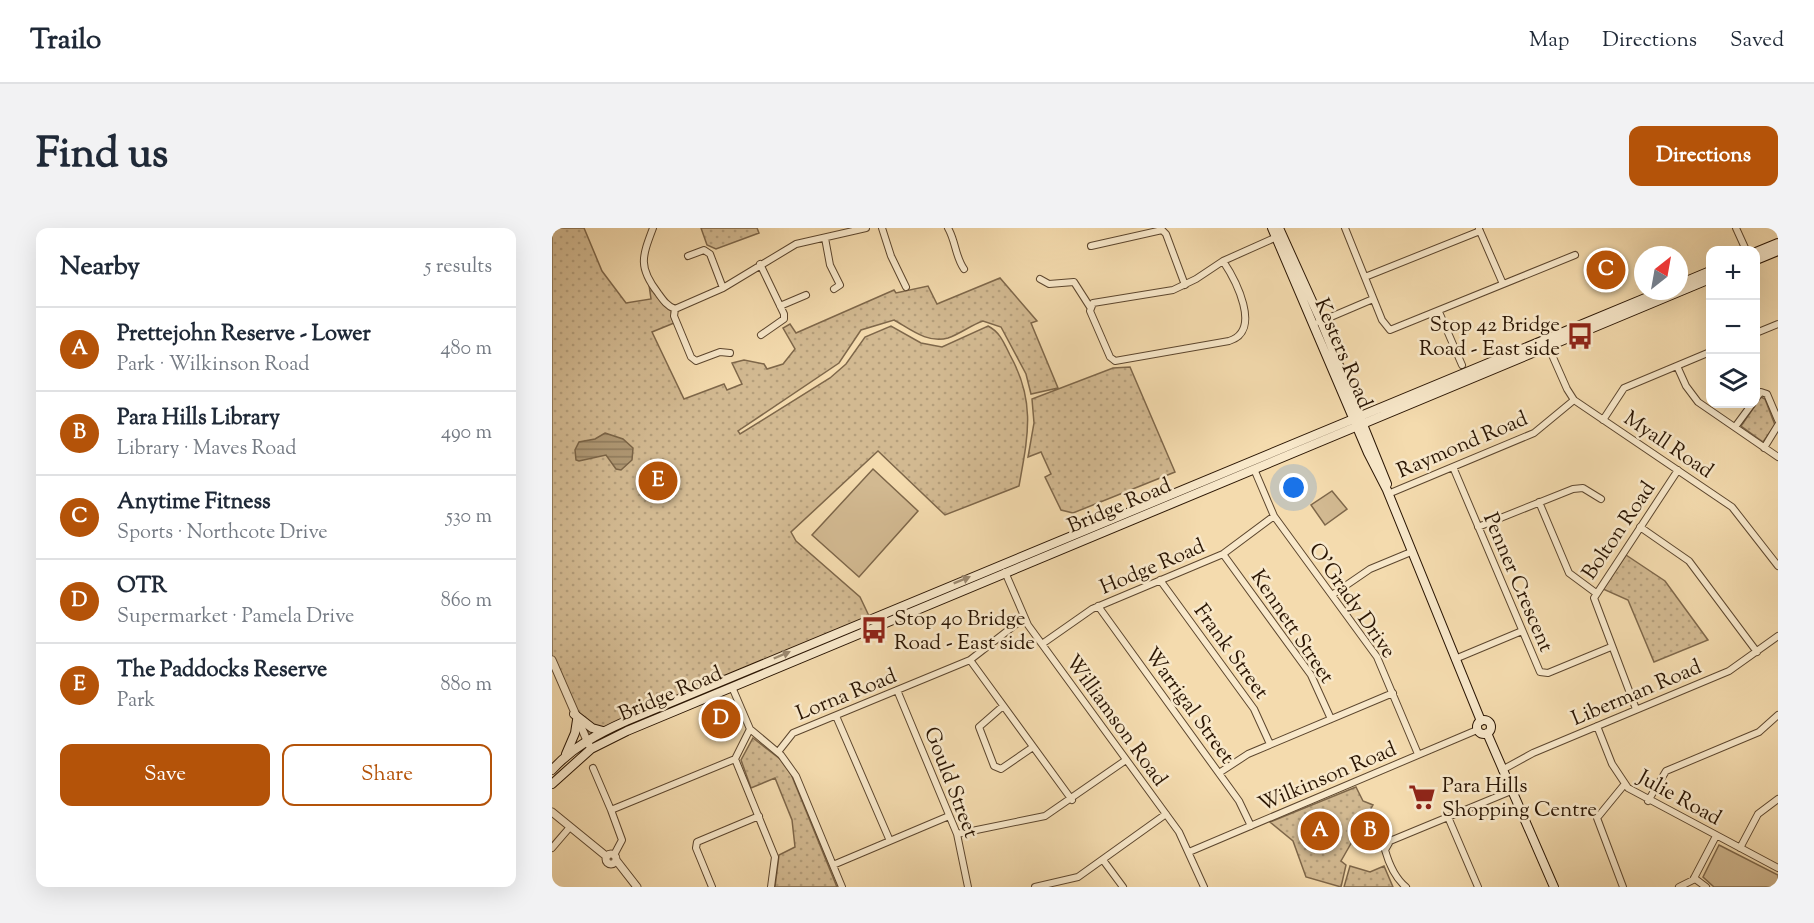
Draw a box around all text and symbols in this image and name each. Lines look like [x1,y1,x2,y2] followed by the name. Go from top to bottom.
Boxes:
[30,21,101,61] text: Trailo
[1529,26,1569,56] text: Map
[1602,26,1697,56] text: Directions
[1730,26,1784,56] text: Saved
[36,126,168,186] text: Find us
[1629,126,1778,186] button: Directions
[1634,246,1688,300] north arrow
[1706,246,1760,408] map controls
[1706,246,1760,300] button: +
[1586,248,1626,292] pin: C
[60,249,140,286] text: Nearby
[425,253,492,282] text: 5 results
[1305,294,1379,414] street label: Kesters Road
[1706,300,1760,354] button: −
[1419,311,1560,365] place label: Stop 42 Bridge Road - East side
[117,319,371,351] text: Prettejohn Reserve - Lower
[1565,321,1595,351] bus stop icon: Stop 42 Bridge Road - East side
[71,335,88,364] text: A
[441,335,492,364] text: 480 m
[117,351,310,380] text: Park · Wilkinson Road
[1706,354,1760,408] button: layers
[117,403,280,435] text: Para Hills Library
[1393,405,1533,487] street label: Raymond Road
[1617,405,1719,487] street label: Myall Road
[73,419,86,448] text: B
[441,419,492,448] text: 490 m
[117,435,297,464] text: Library · Maves Road
[638,458,678,504] pin: E
[1063,471,1176,542] street label: Bridge Road
[1279,473,1308,502] your location
[1576,476,1664,586] street label: Bolton Road
[117,487,271,519] text: Anytime Fitness
[71,503,88,532] text: C
[446,503,492,532] text: 530 m
[1474,508,1560,657] street label: Penner Crescent
[117,519,328,548] text: Sports · Northcote Drive
[1096,532,1210,603] street label: Hodge Road
[1300,537,1402,665] street label: O'Grady Drive
[1242,564,1341,690] street label: Kennett Street
[117,571,167,603] text: OTR
[953,575,971,584] one-way arrow
[72,587,87,616] text: D
[441,587,492,616] text: 860 m
[1185,598,1275,706] street label: Frank Street
[117,603,354,632] text: Supermarket · Pamela Drive
[894,605,1035,659] place label: Stop 40 Bridge Road - East side
[859,615,889,645] bus stop icon: Stop 40 Bridge Road - East side
[1136,642,1241,771] street label: Warrigal Street
[1057,649,1174,793] street label: Williamson Road
[773,650,791,659] one-way arrow
[1567,653,1707,735] street label: Liberman Road
[117,655,327,687] text: The Paddocks Reserve
[614,659,727,730] street label: Bridge Road
[792,662,902,730] street label: Lorna Road
[73,671,86,700] text: E
[441,671,492,700] text: 880 m
[117,687,155,716] text: Park
[702,696,740,742] pin: D
[915,723,985,843] street label: Gould Street
[1254,735,1402,821] street label: Wilkinson Road
[60,744,270,806] button: Save
[282,744,492,806] button: Share
[1631,763,1726,834] street label: Julie Road
[1442,772,1597,826] place label: Para Hills Shopping Centre
[1407,782,1437,812] supermarket icon: Para Hills Shopping Centre
[1300,808,1340,854] pin: A
[1350,808,1390,854] pin: B

